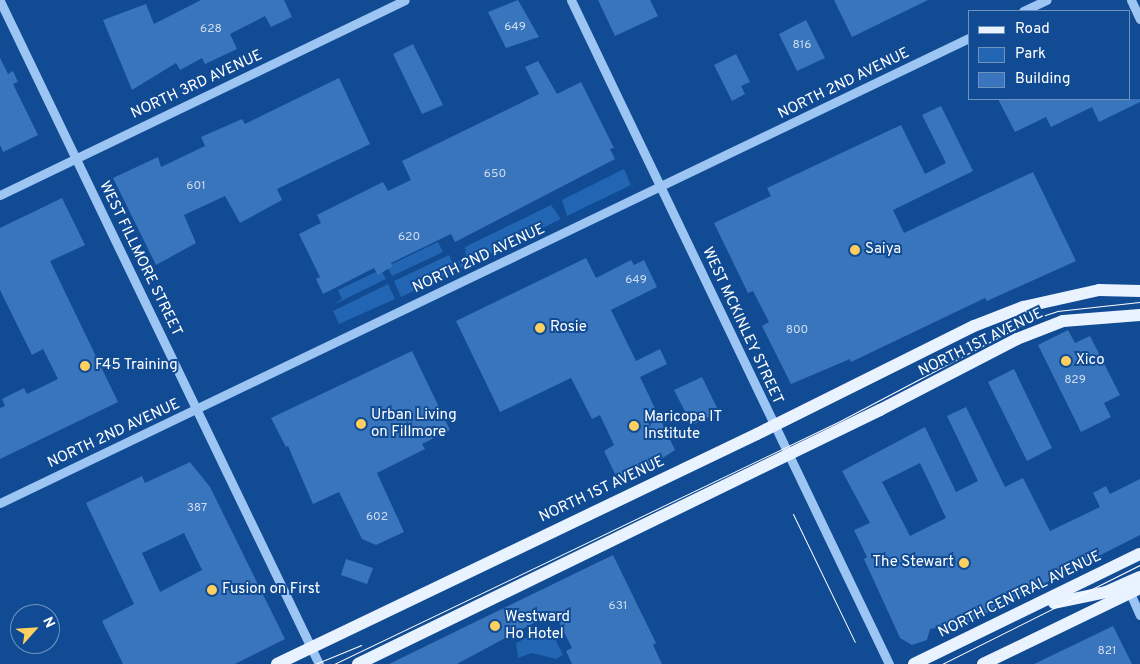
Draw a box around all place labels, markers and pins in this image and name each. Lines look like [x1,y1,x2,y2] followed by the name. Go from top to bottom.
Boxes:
[865,241,901,259] place label: Saiya
[849,244,861,256] marker: Saiya
[550,319,587,337] place label: Rosie
[534,322,546,334] marker: Rosie
[1076,352,1105,370] place label: Xico
[1060,355,1072,367] marker: Xico
[95,357,178,375] place label: F45 Training
[79,360,91,372] marker: F45 Training
[371,406,457,441] place label: Urban Living on Fillmore
[644,408,722,443] place label: Maricopa IT Institute
[355,418,367,430] marker: Urban Living on Fillmore
[628,420,640,432] marker: Maricopa IT Institute
[872,554,954,572] place label: The Stewart
[958,557,970,569] marker: The Stewart
[222,581,320,599] place label: Fusion on First
[206,584,218,596] marker: Fusion on First
[505,608,570,643] place label: Westward Ho Hotel
[489,620,501,632] marker: Westward Ho Hotel

